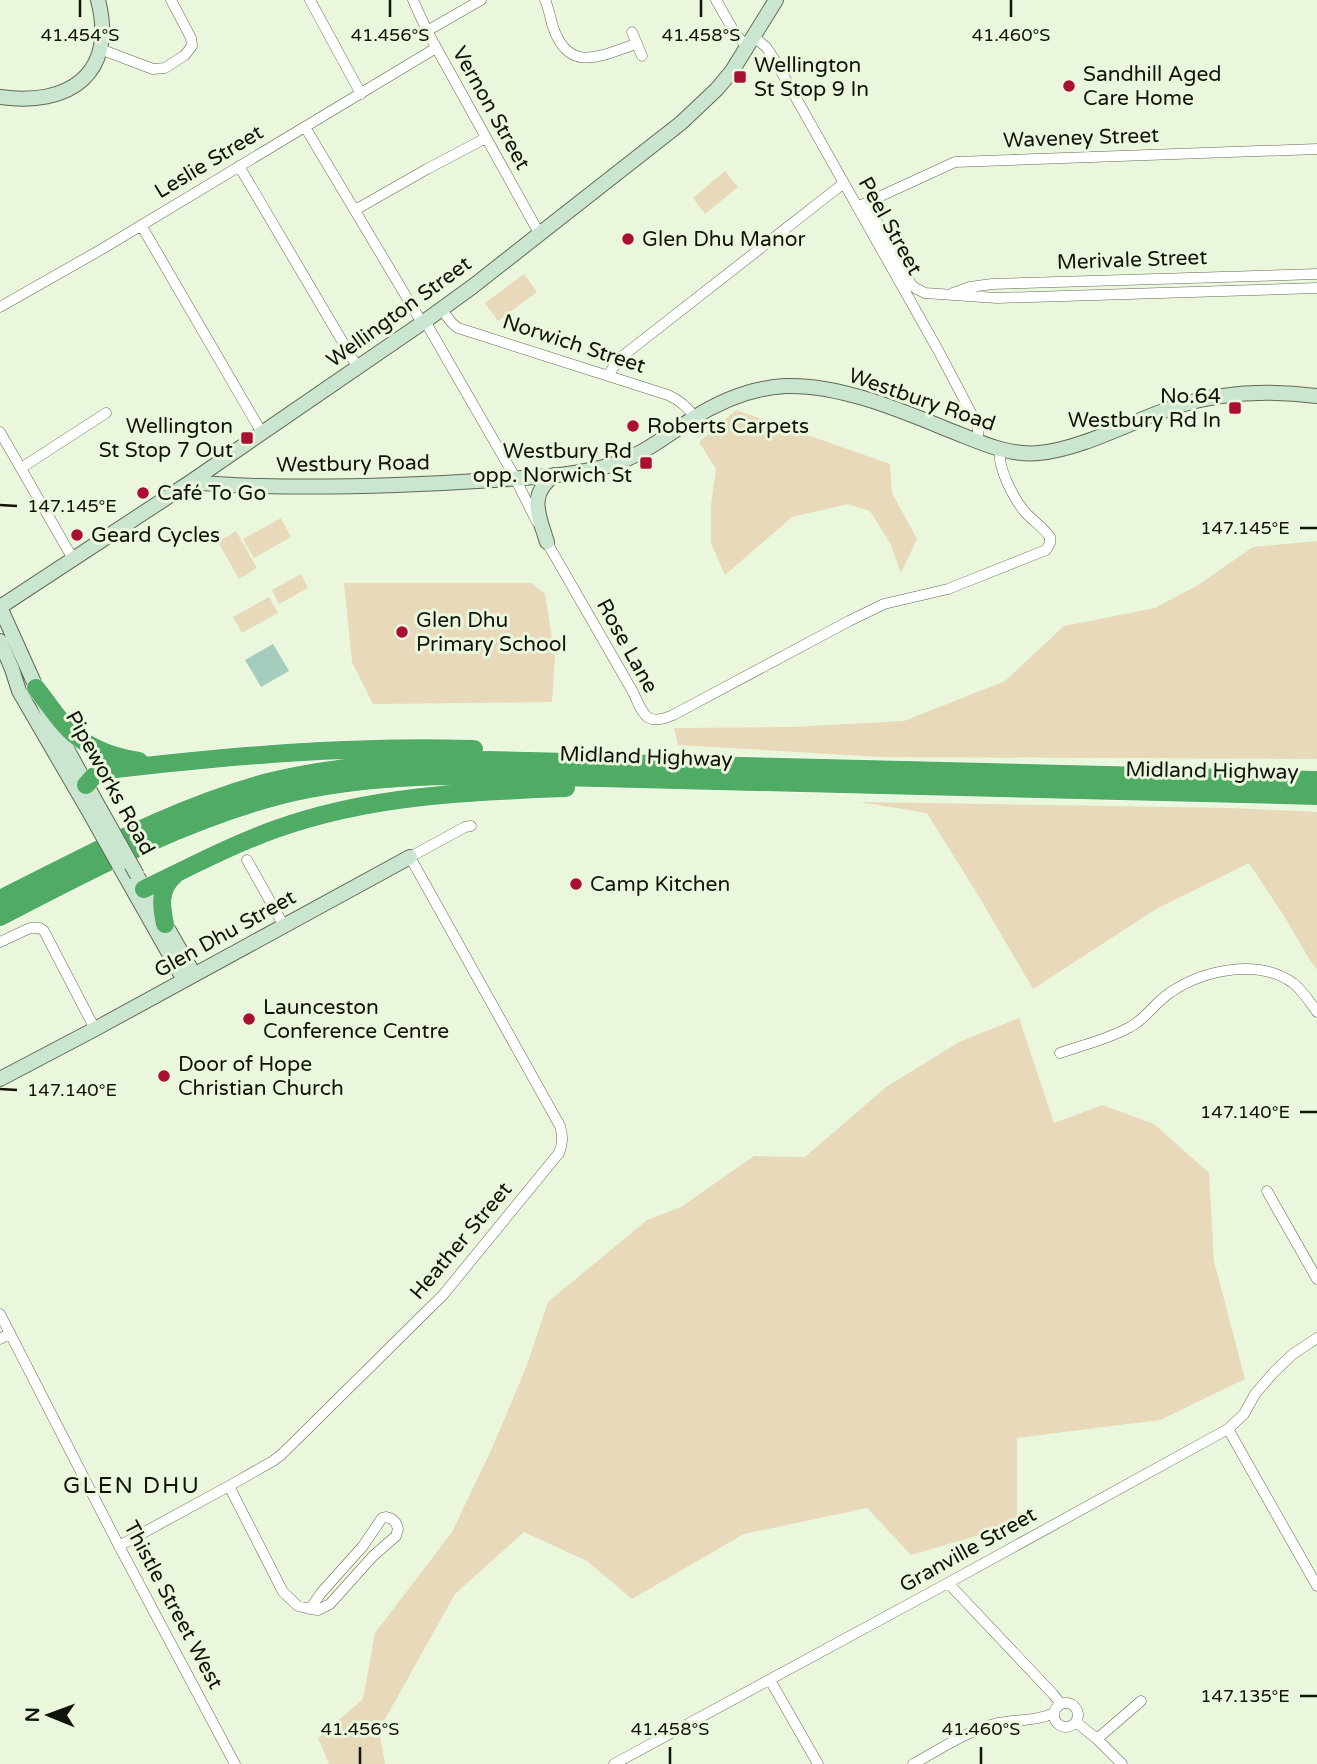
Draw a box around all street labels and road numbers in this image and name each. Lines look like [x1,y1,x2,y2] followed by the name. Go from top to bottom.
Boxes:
[447,42,535,174] street label: Vernon Street
[150,120,268,204] street label: Leslie Street
[1003,123,1159,153] street label: Waveney Street
[853,173,927,279] street label: Peel Street
[1056,245,1208,275] street label: Merivale Street
[322,251,476,373] street label: Wellington Street
[499,309,649,379] street label: Norwich Street
[845,363,999,437] street label: Westbury Road
[276,450,430,478] street label: Westbury Road
[591,595,663,698] street label: Rose Lane
[60,706,160,860] street label: Pipeworks Road
[559,741,733,773] street label: Midland Highway
[1125,757,1299,785] street label: Midland Highway
[150,885,300,983] street label: Glen Dhu Street
[405,1177,517,1305] street label: Heather Street
[895,1502,1041,1598] street label: Granville Street
[118,1517,228,1693] street label: Thistle Street West

